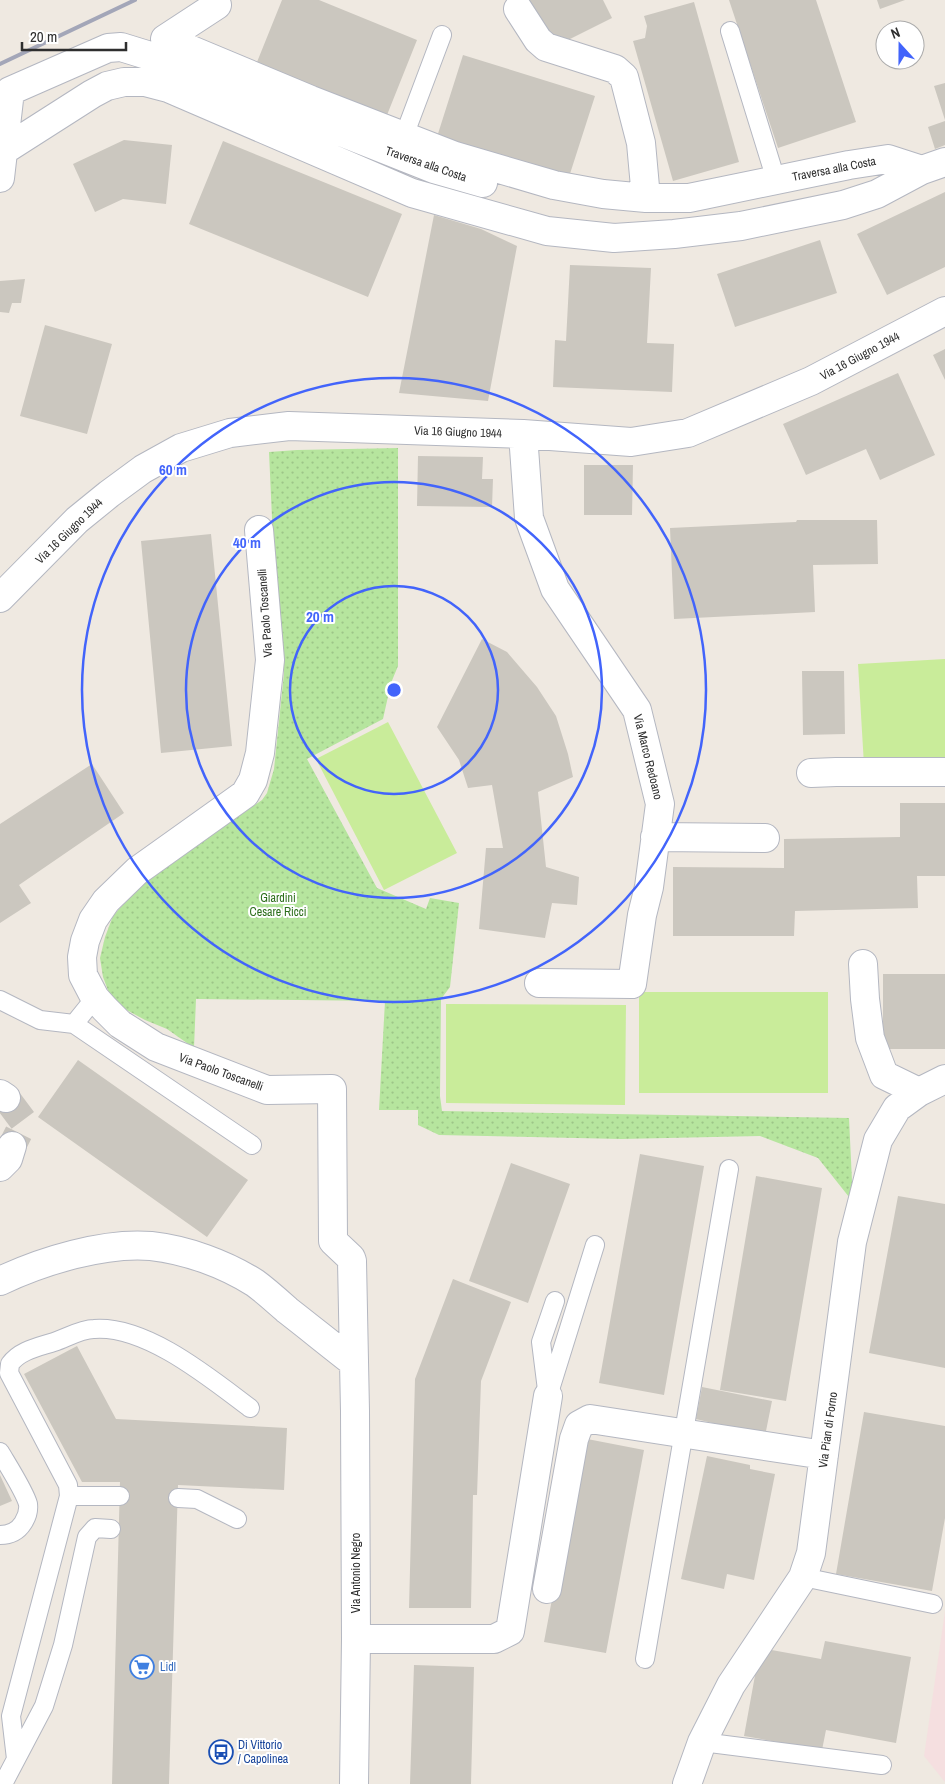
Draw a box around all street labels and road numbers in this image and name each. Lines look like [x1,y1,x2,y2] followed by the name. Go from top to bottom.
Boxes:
[383,143,469,186] street label: Traversa alla Costa
[791,153,878,185] street label: Traversa alla Costa
[817,328,903,384] street label: Via 16 Giugno 1944
[414,422,503,442] street label: Via 16 Giugno 1944
[32,494,107,567] street label: Via 16 Giugno 1944
[254,568,276,658] street label: Via Paolo Toscanelli
[630,713,666,801] street label: Via Marco Redoano
[177,1049,265,1095] street label: Via Paolo Toscanelli
[815,1391,841,1469] street label: Via Pian di Forno
[348,1533,364,1613] street label: Via Antonio Negro

